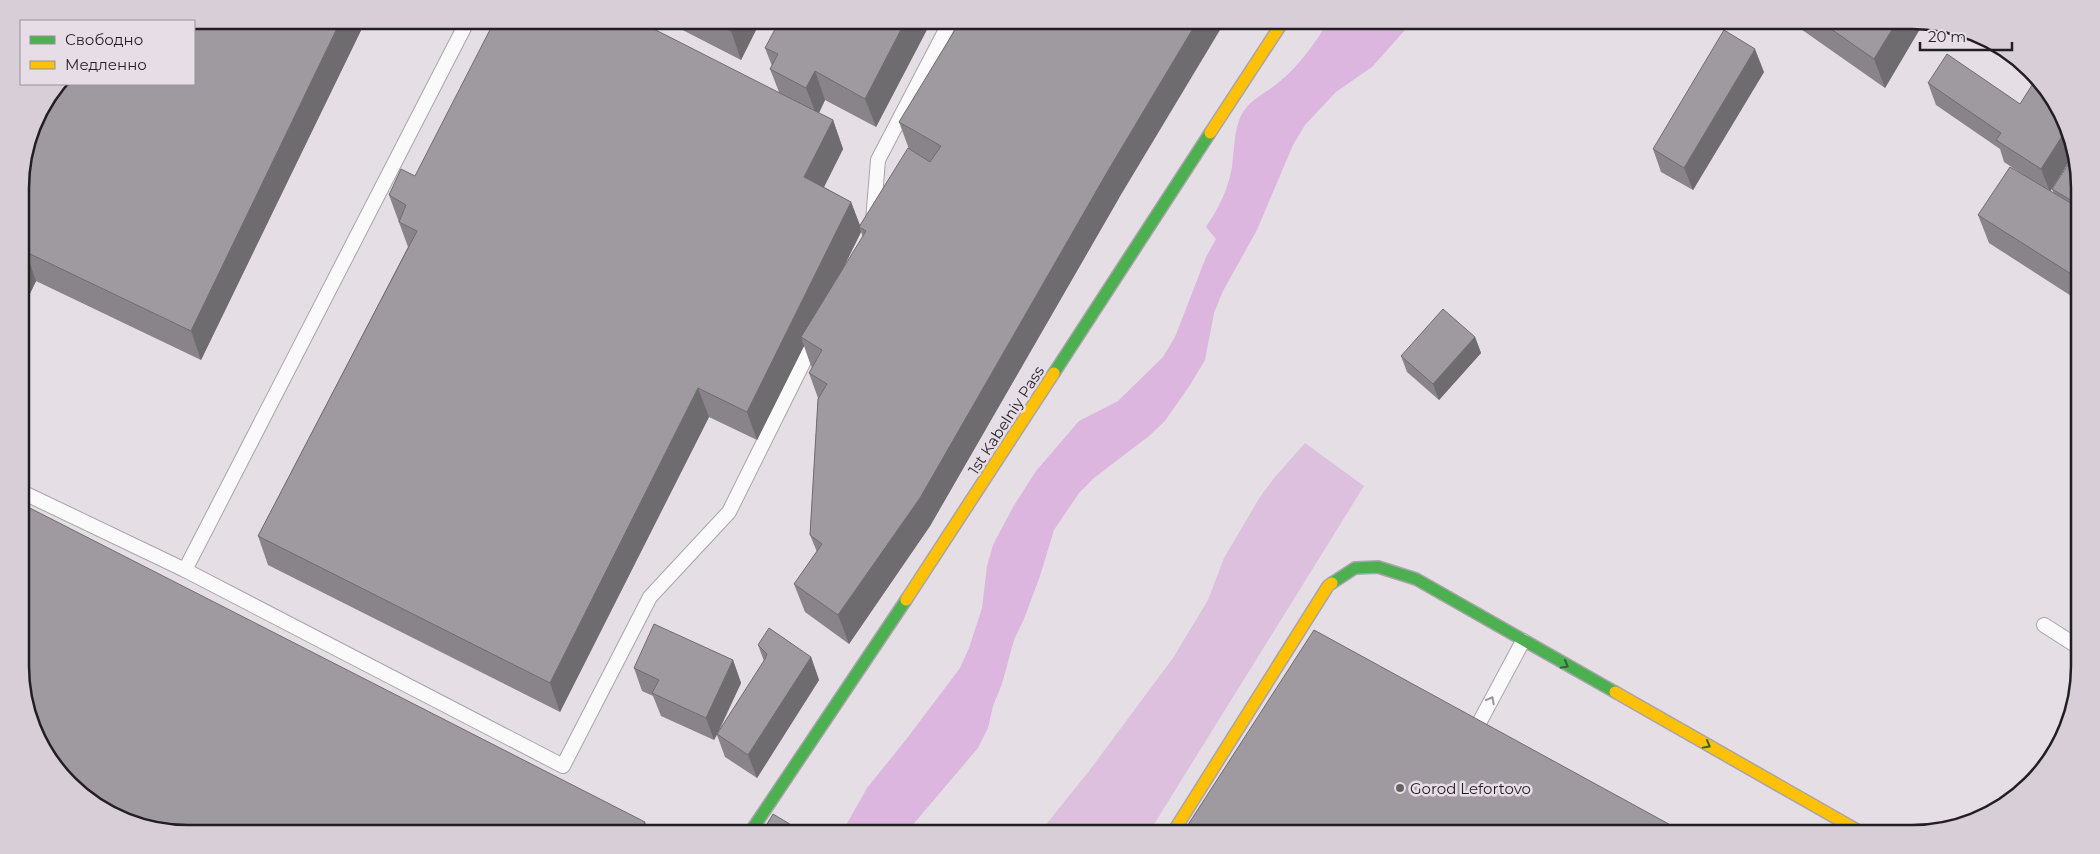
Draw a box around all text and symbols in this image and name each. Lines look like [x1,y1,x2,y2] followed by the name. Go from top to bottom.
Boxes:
[20,20,195,85] legend
[1920,20,2012,52] scale bar
[1928,27,1966,46] text: 20 m
[65,30,143,49] text: Свободно
[65,55,147,74] text: Медленно
[964,362,1048,478] street label: 1st Kabelniy Pass
[1560,658,1569,668] one-way arrow
[1485,696,1495,705] one-way arrow
[1701,738,1710,748] one-way arrow
[1410,779,1531,798] place label: Gorod Lefortovo
[1394,782,1406,794] marker: Gorod Lefortovo

